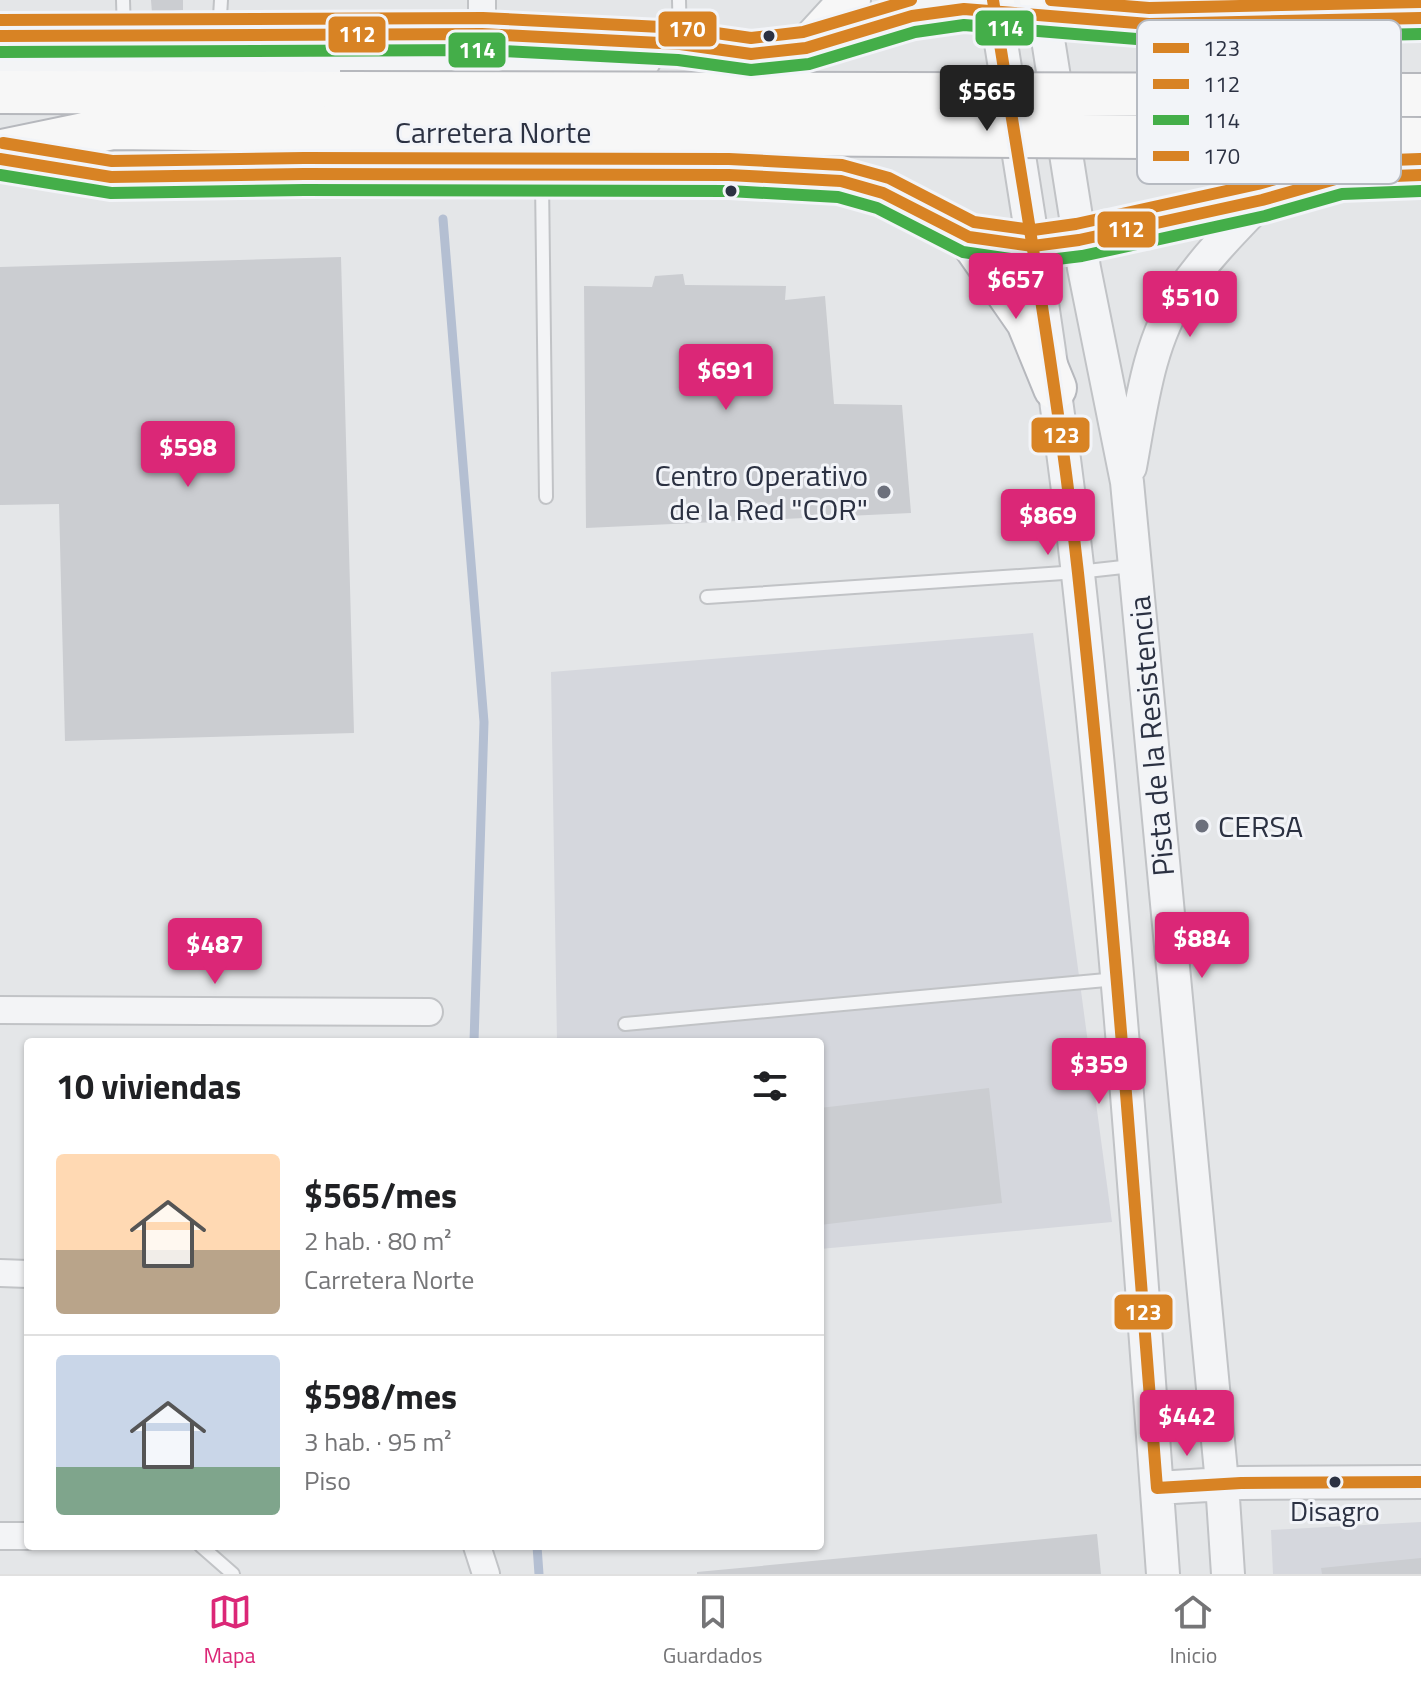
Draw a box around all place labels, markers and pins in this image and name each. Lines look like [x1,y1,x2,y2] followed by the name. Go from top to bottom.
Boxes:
[761,28,777,44] unlabelled marker
[940,65,1034,133] pin: $565
[723,183,739,199] unlabelled marker
[969,253,1063,321] pin: $657
[1143,271,1237,339] pin: $510
[679,344,773,412] pin: $691
[141,421,235,489] pin: $598
[654,452,868,532] place label: Centro Operativo de la Red "COR"
[875,483,893,501] marker: Centro Operativo de la Red "COR"
[1001,489,1095,557] pin: $869
[1218,803,1303,849] place label: CERSA
[1193,817,1211,835] marker: CERSA
[1155,912,1249,980] pin: $884
[168,918,262,986] pin: $487
[1052,1038,1146,1106] pin: $359
[1140,1390,1234,1458] pin: $442
[1327,1474,1343,1490] marker: Disagro
[1290,1489,1380,1532] place label: Disagro

